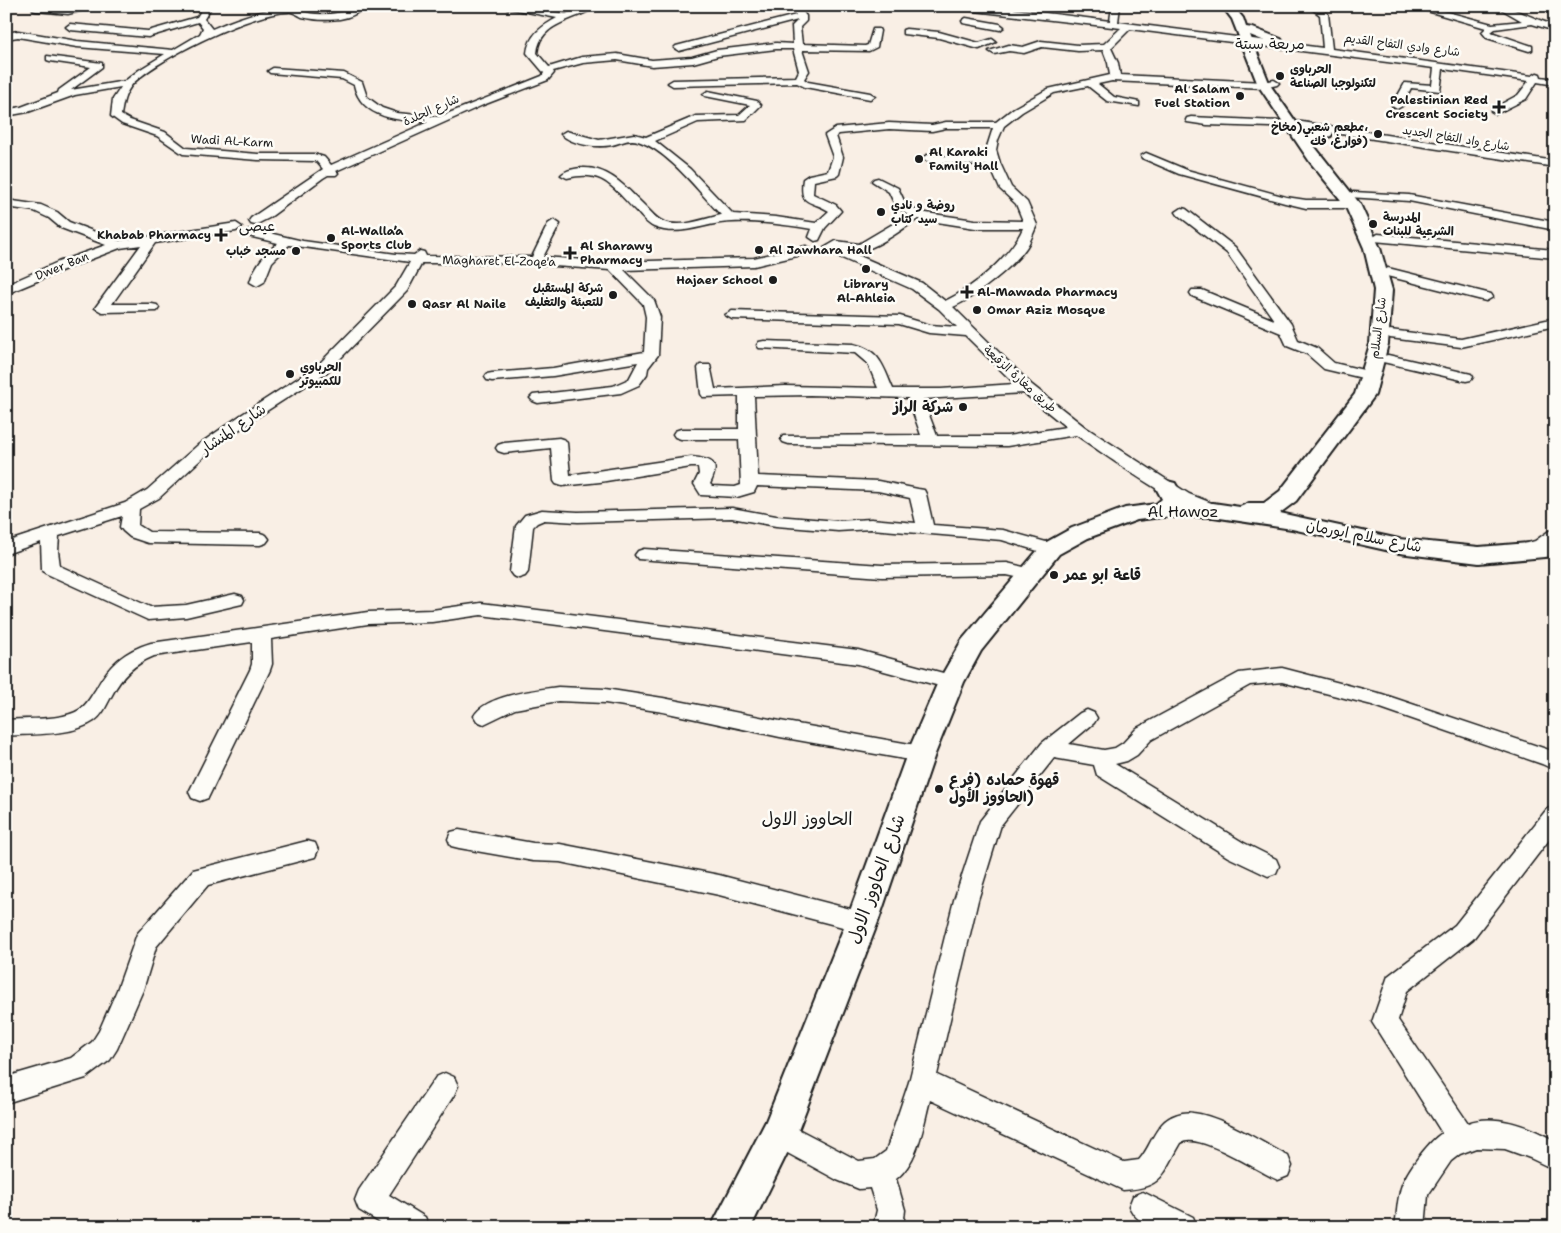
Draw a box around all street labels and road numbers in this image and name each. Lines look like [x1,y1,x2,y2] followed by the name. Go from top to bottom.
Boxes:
[1343,30,1461,61] street label: شارع وادي التفاح القديم
[400,90,462,130] street label: شارع الجلدة
[1401,122,1511,155] street label: شارع واد التفاح الجديد
[190,131,274,151] street label: Wadi AL-Karm
[33,248,91,284] street label: Dwer Ban
[442,252,556,270] street label: Magharet El-Zoqe'a
[1366,296,1391,360] street label: شارع السلام
[980,342,1060,416] street label: طريق مغارة الزقيعة
[195,399,270,460] street label: شارع المنشار
[1148,502,1218,522] street label: Al Hawoz
[1304,515,1424,558] street label: شارع سلام ابورمان
[841,811,911,947] street label: شارع الحاووز الاول

